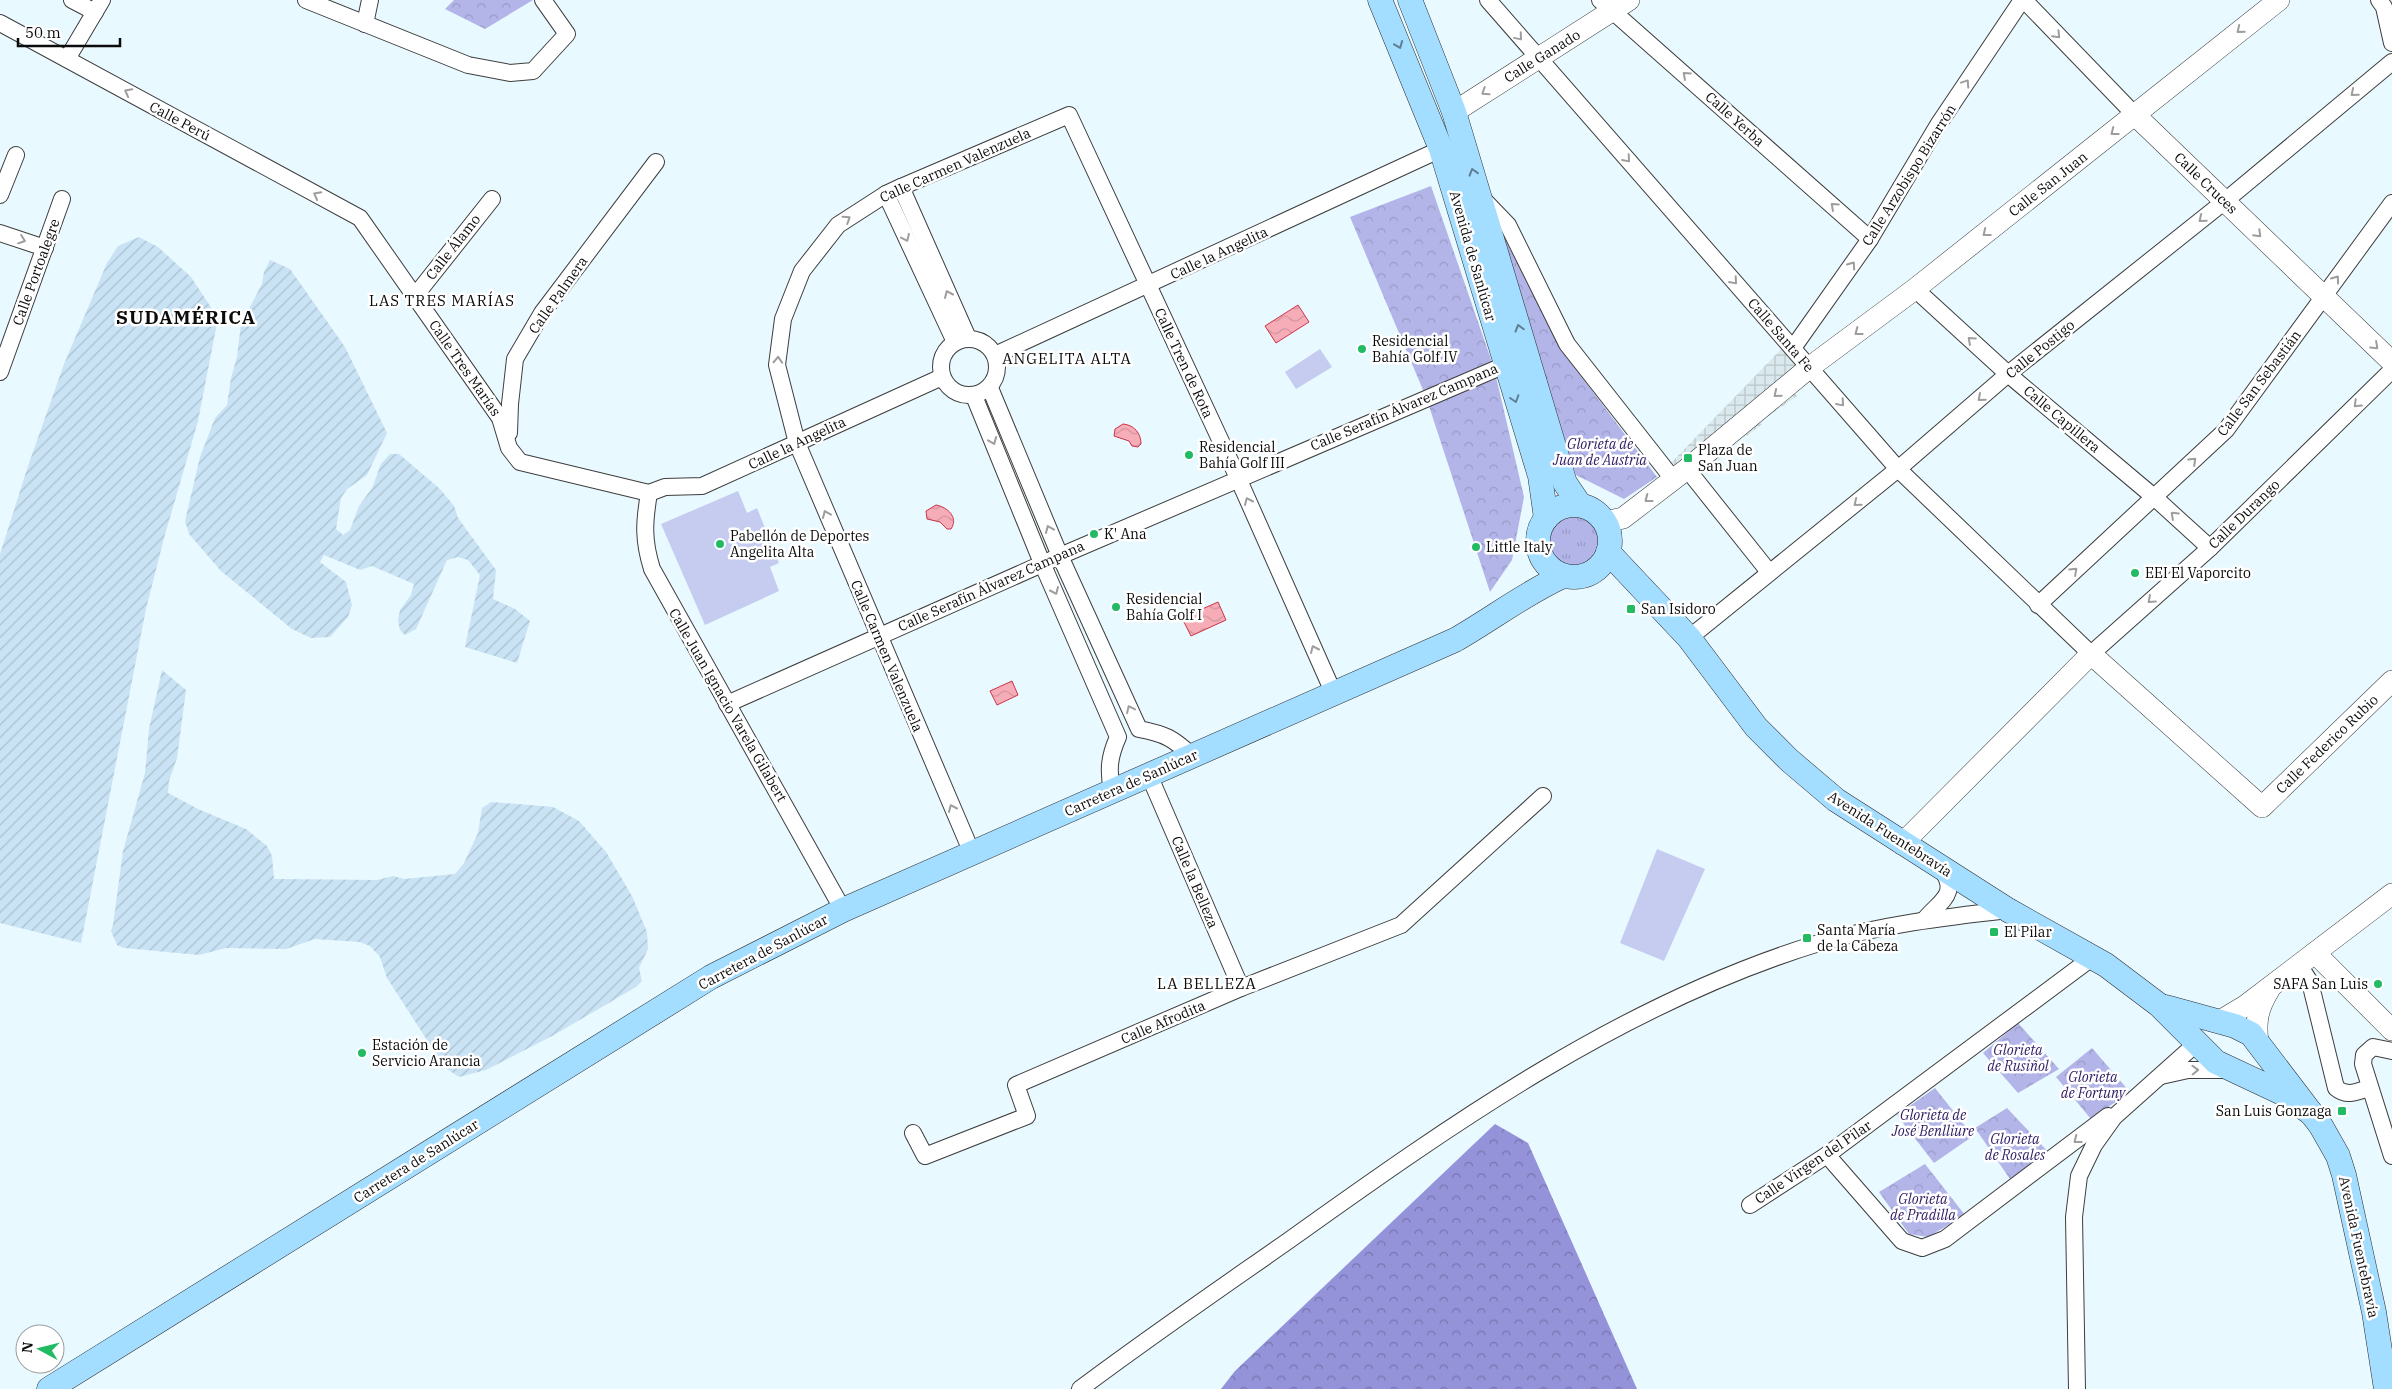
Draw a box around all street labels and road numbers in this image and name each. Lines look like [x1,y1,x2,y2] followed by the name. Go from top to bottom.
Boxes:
[1500,25,1584,87] street label: Calle Ganado
[1702,88,1769,151] street label: Calle Yerba
[146,97,214,145] street label: Calle Perú
[1858,101,1960,249] street label: Calle Arzobispo Bizarrón
[877,123,1034,206] street label: Calle Carmen Valenzuela
[2005,148,2091,220] street label: Calle San Juan
[2171,148,2242,218] street label: Calle Cruces
[1446,189,1500,324] street label: Avenida de Sanlúcar
[421,210,484,283] street label: Calle Álamo
[8,216,64,328] street label: Calle Portoalegre
[1167,222,1271,283] street label: Calle la Angelita
[525,252,592,337] street label: Calle Palmera
[1744,294,1818,376] street label: Calle Santa Fe
[1151,305,1218,421] street label: Calle Tren de Rota
[425,316,505,420] street label: Calle Tres Marías
[2002,316,2078,382] street label: Calle Postigo
[2213,326,2305,440] street label: Calle San Sebastián
[1307,358,1501,455] street label: Calle Serafín Álvarez Campana
[2020,382,2104,457] street label: Calle Capillera
[745,412,849,473] street label: Calle la Angelita
[2204,475,2284,553] street label: Calle Durango
[895,536,1087,635] street label: Calle Serafín Álvarez Campana
[847,577,927,735] street label: Calle Carmen Valenzuela
[665,605,791,805] street label: Calle Juan Ignacio Varela Gilabert
[2272,691,2382,797] street label: Calle Federico Rubio
[1062,745,1201,821] street label: Carretera de Sanlúcar
[1825,787,1956,881] street label: Avenida Fuentebravía
[1168,833,1223,931] street label: Calle la Belleza
[695,910,832,994] street label: Carretera de Sanlúcar
[1118,996,1208,1048] street label: Calle Afrodita
[350,1115,483,1207] street label: Carretera de Sanlúcar
[1751,1116,1876,1208] street label: Calle Virgen del Pilar
[2335,1175,2383,1320] street label: Avenida Fuentebravía

